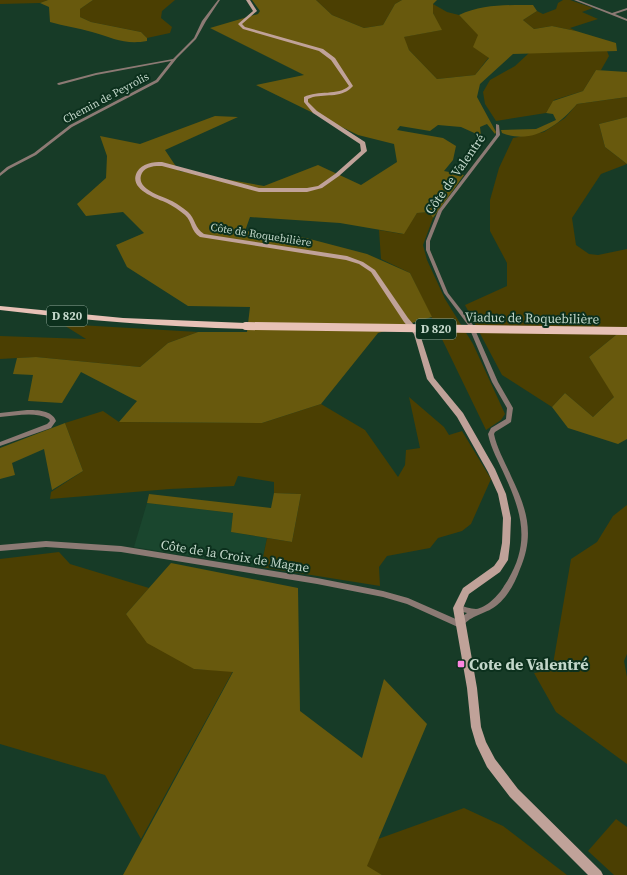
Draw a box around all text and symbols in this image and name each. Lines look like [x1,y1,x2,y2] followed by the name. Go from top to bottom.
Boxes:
[60,69,152,127] street label: Chemin de Peyrolis
[421,130,489,218] street label: Côte de Valentré
[209,220,313,250] street label: Côte de Roquebilière
[47,306,87,326] road number: D 820
[465,308,600,328] street label: Viaduc de Roquebilière
[416,319,456,339] road number: D 820
[159,536,311,576] street label: Côte de la Croix de Magne
[469,653,589,675] place label: Cote de Valentré
[456,659,466,669] marker: Cote de Valentré

